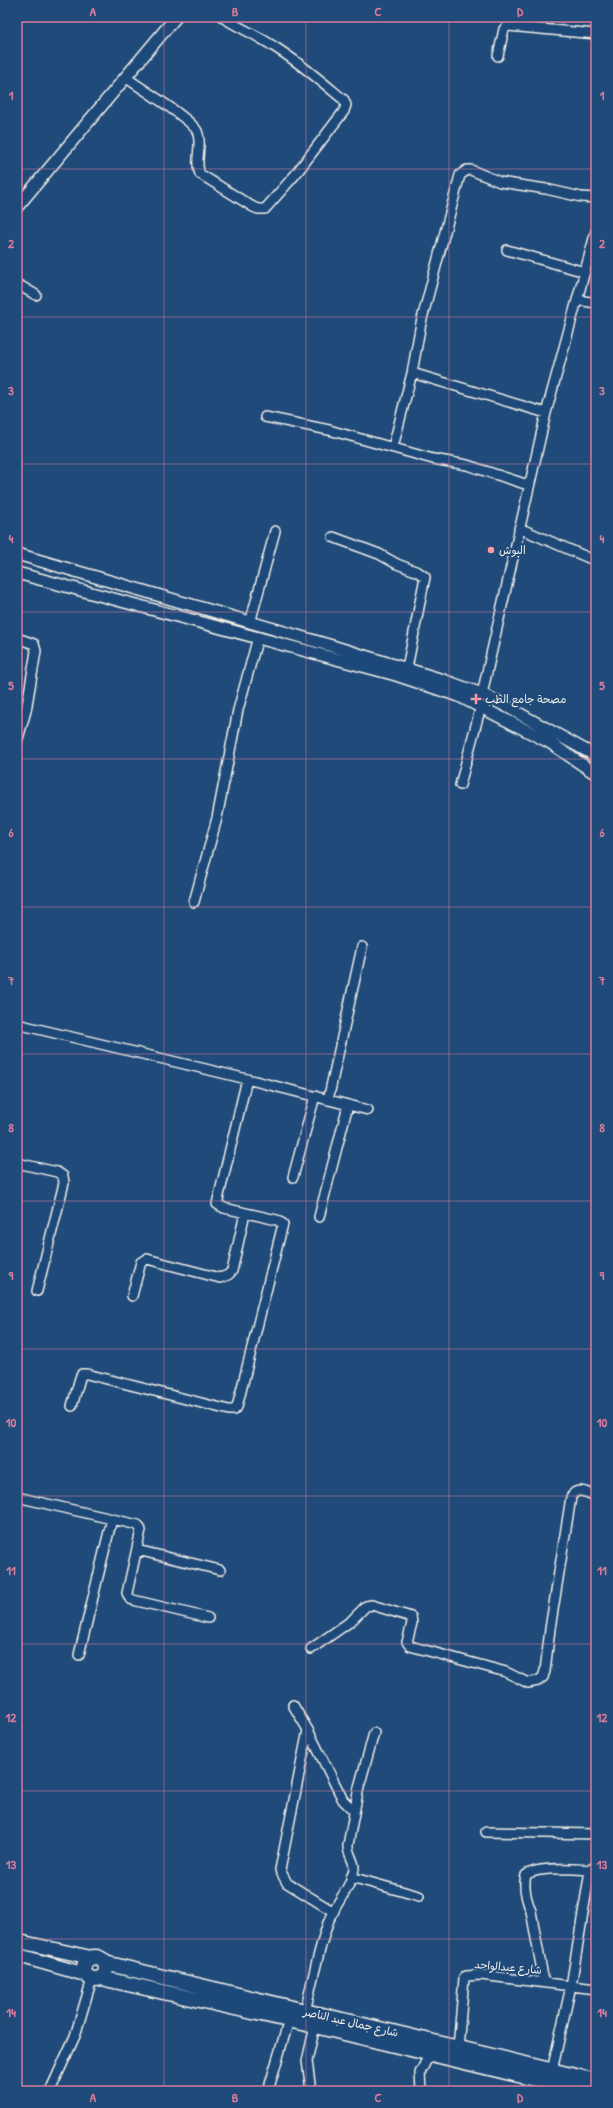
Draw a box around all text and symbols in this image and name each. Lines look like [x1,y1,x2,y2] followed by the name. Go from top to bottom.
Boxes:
[90,2,97,20] text: A
[232,2,239,20] text: B
[374,2,382,20] text: C
[517,2,524,20] text: D
[9,86,14,104] text: 1
[600,86,605,104] text: 1
[8,234,15,252] text: 2
[599,234,606,252] text: 2
[8,381,14,399] text: 3
[599,381,605,399] text: 3
[9,529,14,547] text: 4
[600,529,605,547] text: 4
[499,543,526,558] place label: البوش
[486,545,496,555] marker: البوش
[8,676,14,694] text: 5
[599,676,605,694] text: 5
[485,692,566,708] place label: مصحة جامع الطب
[470,693,482,705] marker: مصحة جامع الطب
[8,823,14,841] text: 6
[599,823,605,841] text: 6
[7,971,15,989] text: 7
[598,971,606,989] text: 7
[8,1118,14,1136] text: 8
[599,1118,605,1136] text: 8
[9,1266,14,1284] text: 9
[600,1266,605,1284] text: 9
[6,1413,16,1431] text: 10
[597,1413,607,1431] text: 10
[6,1561,16,1579] text: 11
[597,1561,607,1579] text: 11
[6,1708,17,1726] text: 12
[597,1708,608,1726] text: 12
[6,1855,16,1873] text: 13
[597,1855,607,1873] text: 13
[473,1957,542,1979] street label: شارع عبدالواحد
[6,2003,16,2021] text: 14
[597,2003,607,2021] text: 14
[301,2004,400,2042] street label: شارع جمال عبد الناصر
[90,2088,97,2106] text: A
[232,2088,239,2106] text: B
[374,2088,382,2106] text: C
[517,2088,524,2106] text: D

